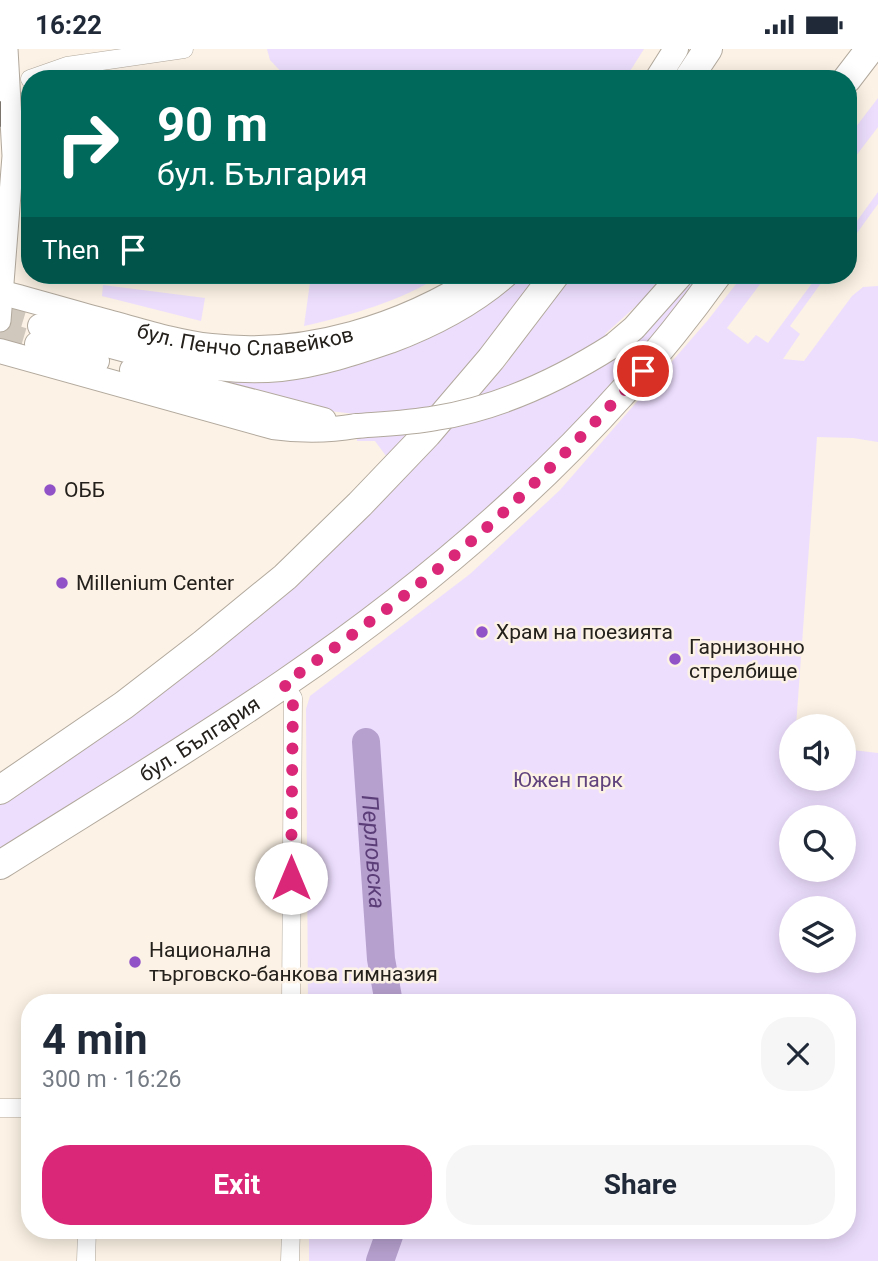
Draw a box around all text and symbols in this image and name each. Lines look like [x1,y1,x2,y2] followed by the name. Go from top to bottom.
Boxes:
[35,10,102,40] text: 16:22
[157,96,268,153] text: 90 m
[42,98,133,189] icon: right
[157,155,367,193] text: бул. България
[114,231,152,269] icon: arrive
[42,235,100,265] text: Then
[134,319,356,360] street label: бул. Пенчо Славейков
[613,341,673,401] pin
[624,352,662,390] icon: arrive
[64,478,105,502] place label: ОББ
[42,482,58,498] marker: ОББ
[76,571,234,595] place label: Millenium Center
[54,575,70,591] marker: Millenium Center
[496,620,673,644] place label: Храм на поезията
[474,624,490,640] marker: Храм на поезията
[689,635,805,683] place label: Гарнизонно стрелбище
[667,651,683,667] marker: Гарнизонно стрелбище
[135,692,264,787] street label: бул. България
[779,714,856,973] map controls
[779,714,856,791] button: sound
[513,768,624,792] park label: Южен парк
[356,794,391,910] water label: Перловска
[779,805,856,882] button: search
[254,841,328,915] position arrow
[779,896,856,973] button: layers
[149,938,438,986] place label: Национална търговско-банкова гимназия
[127,954,143,970] marker: Национална търговско-банкова гимназия
[42,1015,148,1064] text: 4 min
[761,1017,835,1091] button: close
[42,1066,181,1093] text: 300 m · 16:26
[42,1145,432,1225] button: Exit
[446,1145,835,1225] button: Share

